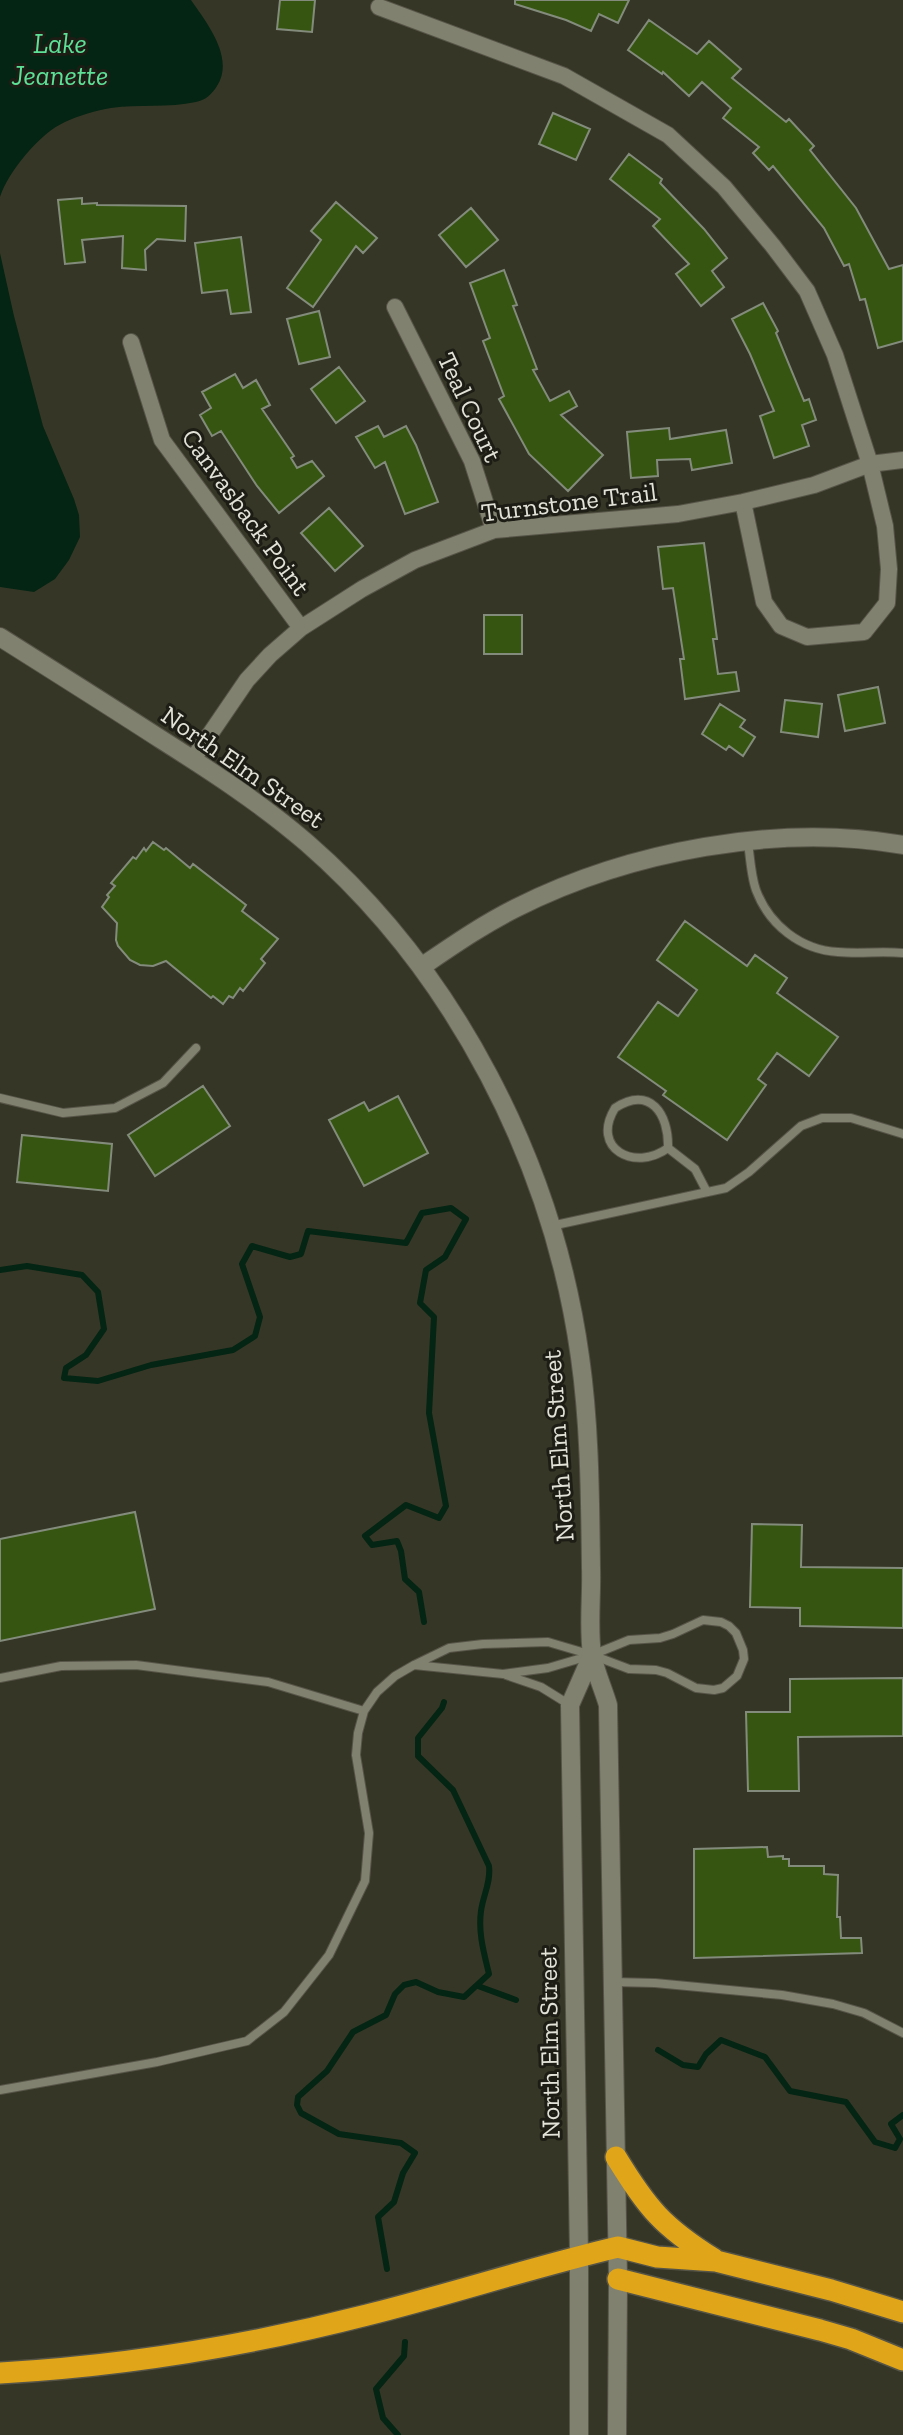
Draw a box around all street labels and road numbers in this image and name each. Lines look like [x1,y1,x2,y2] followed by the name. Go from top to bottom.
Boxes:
[431,347,509,467] street label: Teal Court
[175,422,317,602] street label: Canvasback Point
[479,475,659,529] street label: Turnstone Trail
[155,699,331,835] street label: North Elm Street
[535,1349,581,1543] street label: North Elm Street
[531,1946,567,2139] street label: North Elm Street

